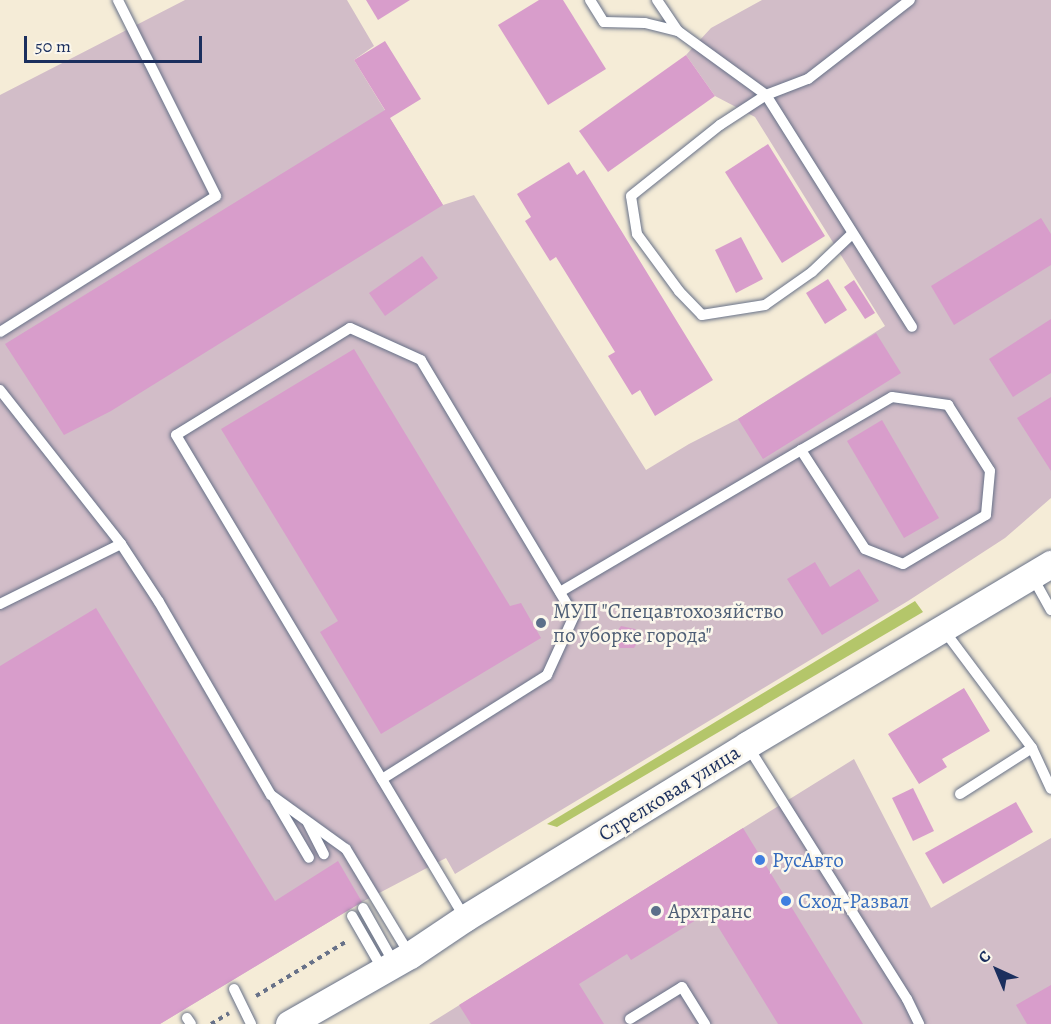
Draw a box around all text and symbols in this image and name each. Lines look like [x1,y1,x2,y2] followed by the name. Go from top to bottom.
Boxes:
[27,24,206,62] scale bar
[35,34,71,58] text: 50 m
[553,598,784,648] place label: МУП "Спецавтохозяйство по уборке города"
[534,616,548,630] marker: МУП "Спецавтохозяйство по уборке города"
[594,739,744,847] street label: Стрелковая улица
[772,847,844,873] place label: РусАвто
[753,853,767,867] marker: РусАвто
[798,888,909,914] place label: Сход-Развал
[779,894,793,908] marker: Сход-Развал
[668,898,752,924] place label: Архтранс
[649,904,663,918] marker: Архтранс
[967,940,1027,1000] north arrow
[973,946,996,968] text: С

